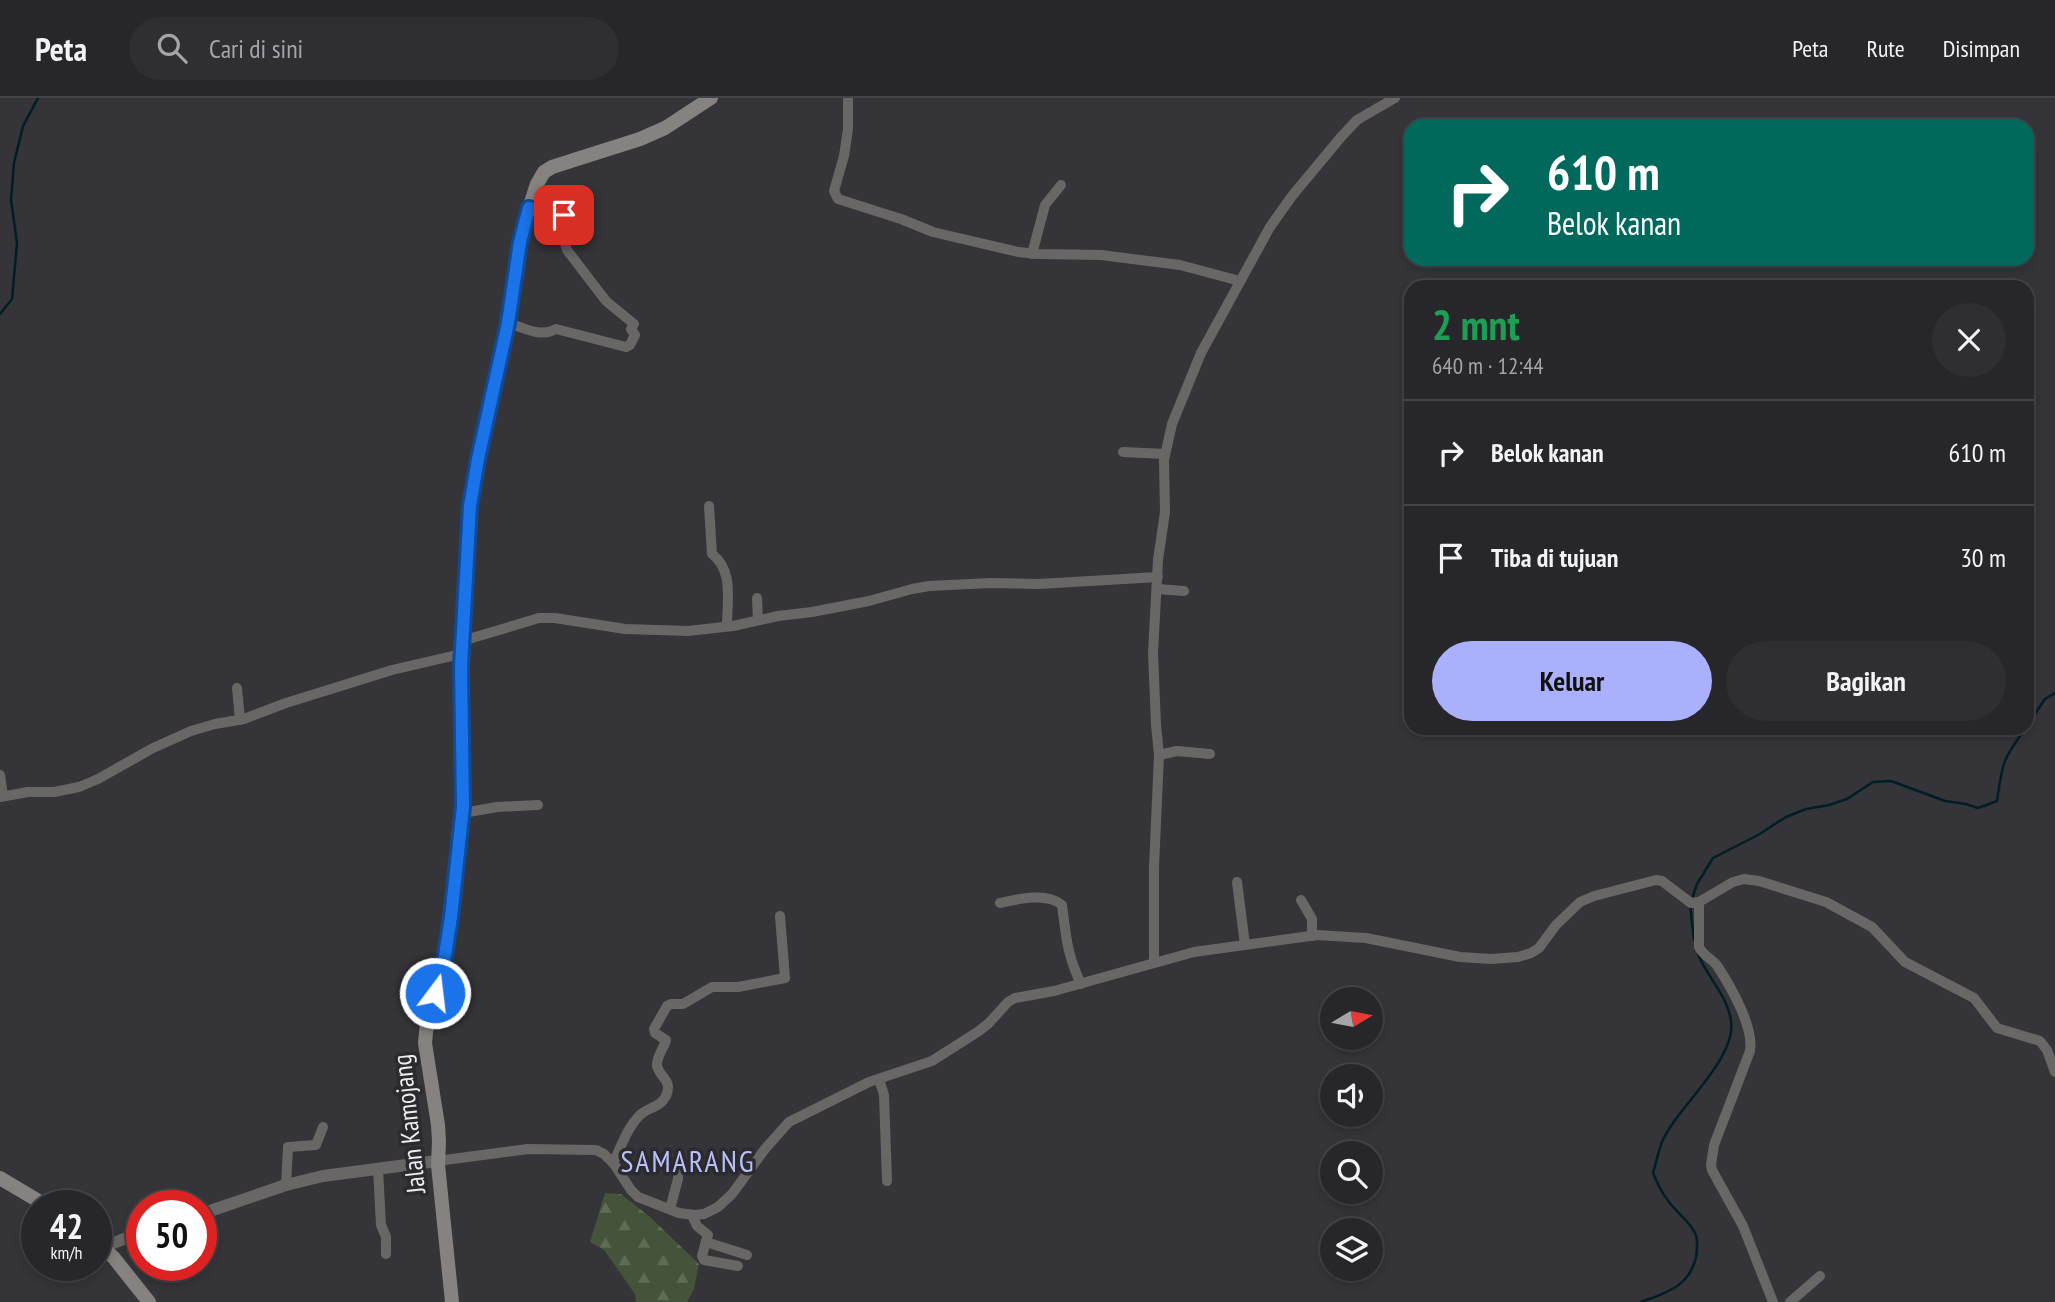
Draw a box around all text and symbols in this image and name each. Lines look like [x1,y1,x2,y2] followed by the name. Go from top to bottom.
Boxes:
[129,17,619,80] search box
[35,27,87,70] text: Peta
[153,29,191,67] icon: search
[209,32,303,65] text: Cari di sini
[1792,33,1828,64] text: Peta
[1866,33,1905,64] text: Rute
[1943,33,2020,64] text: Disimpan
[1547,140,1660,204] text: 610 m
[1432,147,1523,238] icon: right
[534,185,594,245] pin
[545,196,583,234] icon: arrive
[1547,202,1681,244] text: Belok kanan
[1432,297,1520,352] text: 2 mnt
[1932,303,2006,377] button: close
[1432,351,1544,380] text: 640 m · 12:44
[1432,434,1470,472] icon: right
[1491,436,1604,469] text: Belok kanan
[1948,436,2006,469] text: 610 m
[1432,539,1470,577] icon: arrive
[1491,541,1619,574] text: Tiba di tujuan
[1960,541,2006,574] text: 30 m
[1432,641,1712,721] button: Keluar
[1726,641,2006,721] button: Bagikan
[398,956,472,1030] position arrow
[1320,987,1382,1050] north arrow
[1320,987,1383,1281] map controls
[385,1053,432,1196] street label: Jalan Kamojang
[1320,1064,1383,1127] button: sound
[620,1141,756,1180] district label: SAMARANG
[1320,1141,1383,1204] button: search
[126,1190,217,1281] speed limit sign: 50
[50,1203,83,1249] text: 42
[1320,1218,1383,1281] button: layers
[51,1241,82,1264] text: km/h

